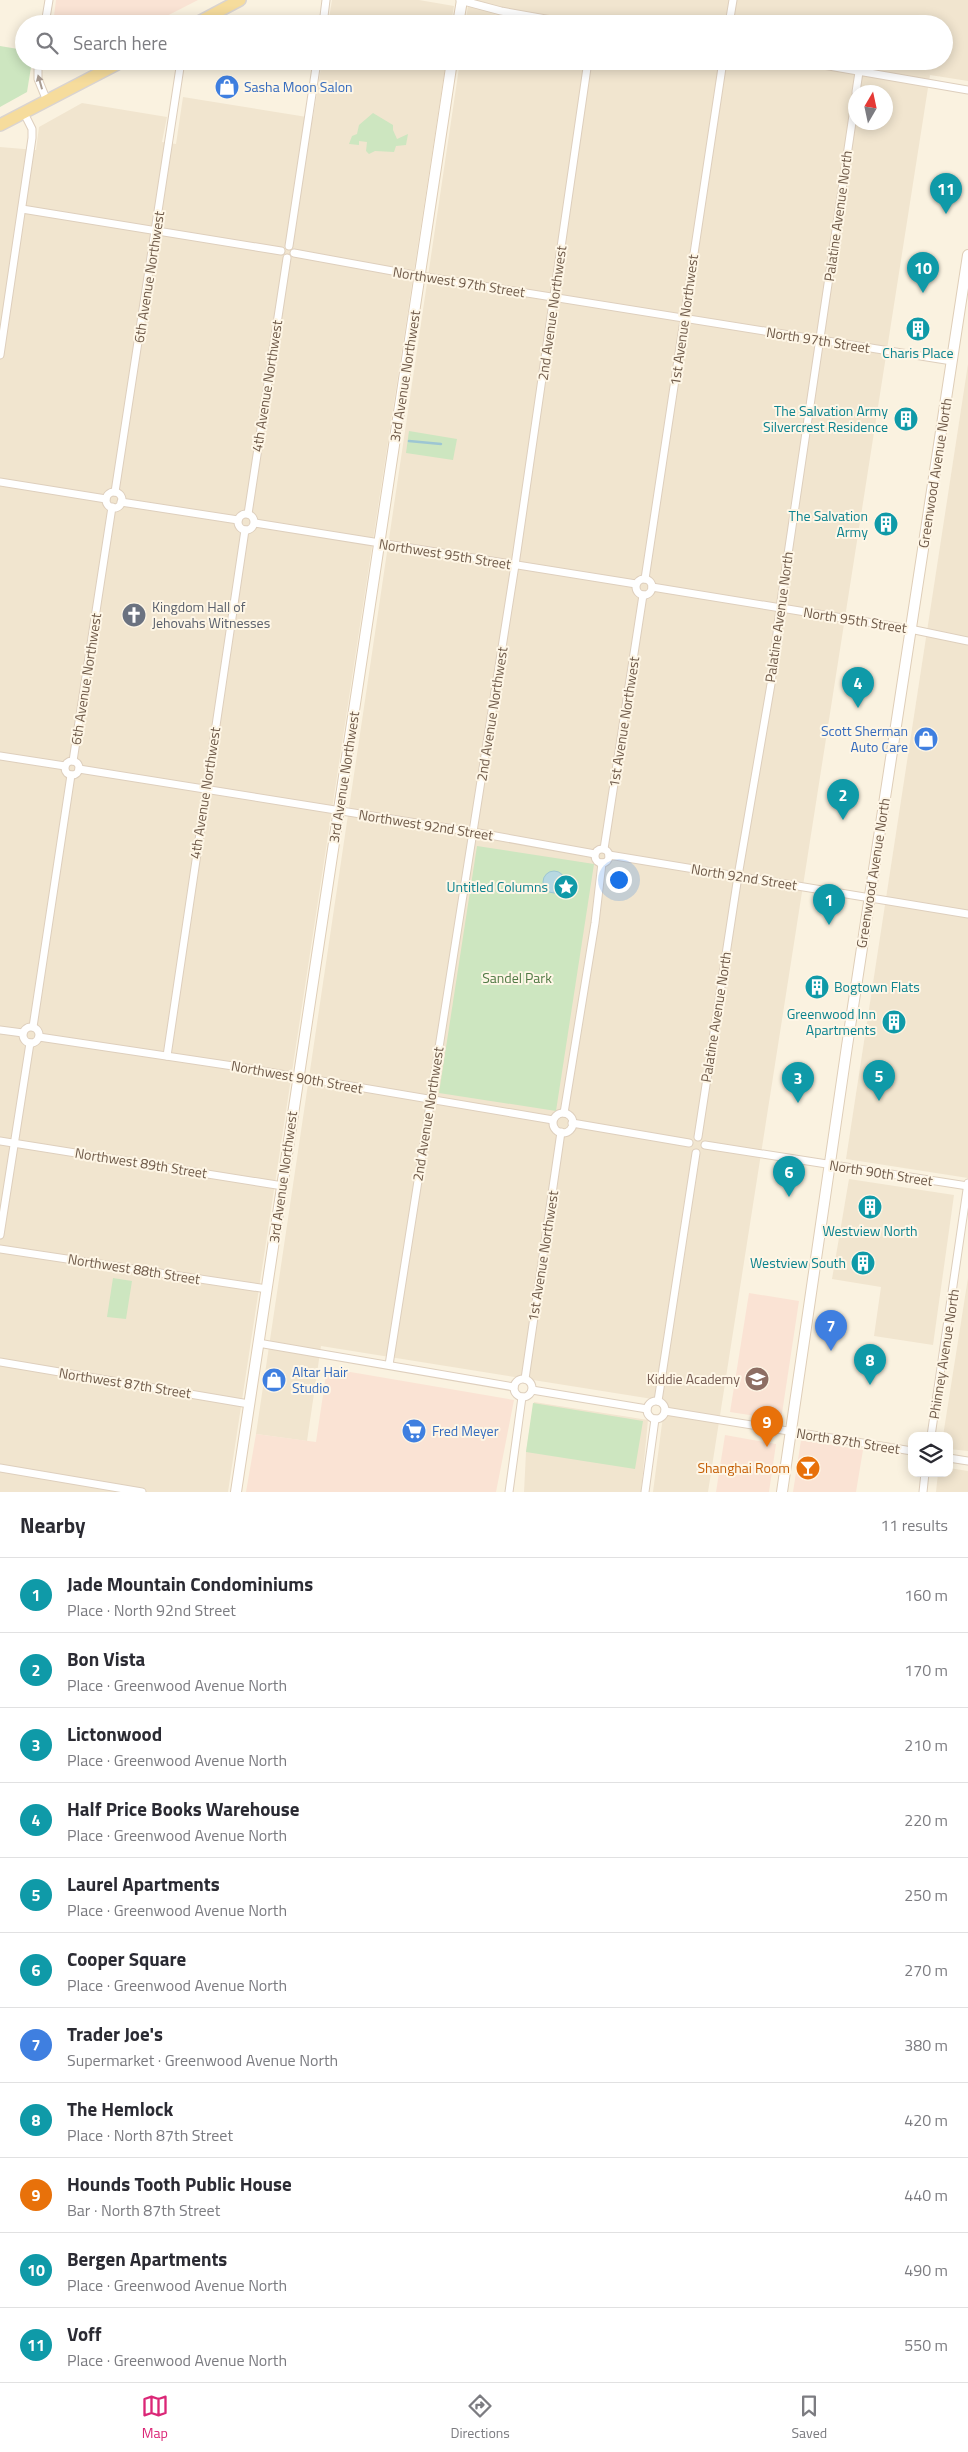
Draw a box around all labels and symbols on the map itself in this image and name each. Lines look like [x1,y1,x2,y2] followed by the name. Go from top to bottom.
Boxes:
[35,74,43,89] one-way arrow
[214,74,240,100] shop icon: Sasha Moon Salon
[244,76,353,97] place label: Sasha Moon Salon
[848,85,893,130] north arrow
[818,149,857,283] street label: Palatine Avenue North
[930,173,962,214] pin: 11
[128,209,169,344] street label: 6th Avenue Northwest
[532,244,571,382] street label: 2nd Avenue Northwest
[907,252,939,293] pin: 10
[664,253,703,387] street label: 1st Avenue Northwest
[392,261,527,302] street label: Northwest 97th Street
[384,309,425,443] street label: 3rd Avenue Northwest
[905,316,931,342] building icon: Charis Place
[246,318,287,453] street label: 4th Avenue Northwest
[765,321,871,358] street label: North 97th Street
[882,342,954,363] place label: Charis Place
[912,396,957,549] street label: Greenwood Avenue North
[763,400,888,437] place label: The Salvation Army Silvercrest Residence
[893,406,919,432] building icon: The Salvation Army Silvercrest Residence
[789,505,868,542] place label: The Salvation Army
[873,511,899,537] building icon: The Salvation Army
[378,533,513,574] street label: Northwest 95th Street
[759,550,798,684] street label: Palatine Avenue North
[152,596,270,633] place label: Kingdom Hall of Jehovahs Witnesses
[802,601,908,638] street label: North 95th Street
[121,602,147,628] church icon: Kingdom Hall of Jehovahs Witnesses
[65,611,106,746] street label: 6th Avenue Northwest
[471,645,513,783] street label: 2nd Avenue Northwest
[603,655,644,789] street label: 1st Avenue Northwest
[842,667,874,708] pin: 4
[323,710,364,844] street label: 3rd Avenue Northwest
[821,720,908,757] place label: Scott Sherman Auto Care
[184,725,225,860] street label: 4th Avenue Northwest
[913,726,939,752] shop icon: Scott Sherman Auto Care
[827,779,859,820] pin: 2
[850,796,895,949] street label: Greenwood Avenue North
[357,804,495,846] street label: Northwest 92nd Street
[690,858,799,895] street label: North 92nd Street
[606,867,632,893] your location
[553,874,579,900] place icon: Untitled Columns
[447,876,548,897] place label: Untitled Columns
[813,884,845,925] pin: 1
[695,950,736,1084] street label: Palatine Avenue North
[482,967,552,988] park label: Sandel Park
[804,974,830,1000] building icon: Bogtown Flats
[834,976,920,997] place label: Bogtown Flats
[787,1003,876,1040] place label: Greenwood Inn Apartments
[881,1009,907,1035] building icon: Greenwood Inn Apartments
[407,1045,449,1183] street label: 2nd Avenue Northwest
[230,1055,365,1098] street label: Northwest 90th Street
[863,1060,895,1101] pin: 5
[782,1062,814,1103] pin: 3
[263,1110,302,1244] street label: 3rd Avenue Northwest
[74,1142,209,1183] street label: Northwest 89th Street
[828,1154,934,1191] street label: North 90th Street
[773,1156,805,1197] pin: 6
[522,1189,563,1323] street label: 1st Avenue Northwest
[857,1194,883,1220] building icon: Westview North
[822,1220,918,1241] place label: Westview North
[67,1248,202,1289] street label: Northwest 88th Street
[850,1250,876,1276] building icon: Westview South
[750,1252,846,1273] place label: Westview South
[923,1287,964,1421] street label: Phinney Avenue North
[815,1310,847,1351] pin: 7
[854,1344,886,1385] pin: 8
[292,1361,348,1398] place label: Altar Hair Studio
[58,1362,193,1403] street label: Northwest 87th Street
[744,1366,770,1392] school or university icon: Kiddie Academy
[261,1367,287,1393] shop icon: Altar Hair Studio
[647,1368,740,1389] place label: Kiddie Academy
[751,1406,783,1447] pin: 9
[401,1418,427,1444] supermarket icon: Fred Meyer
[432,1420,499,1441] place label: Fred Meyer
[795,1422,901,1459] street label: North 87th Street
[795,1455,821,1481] bar icon: Shanghai Room
[698,1457,790,1478] place label: Shanghai Room

